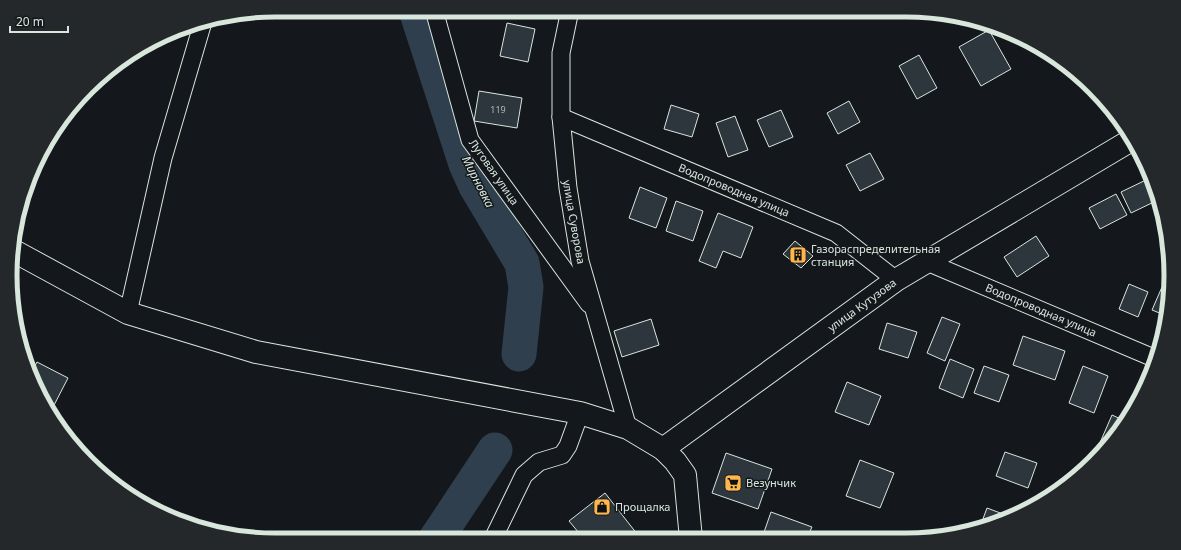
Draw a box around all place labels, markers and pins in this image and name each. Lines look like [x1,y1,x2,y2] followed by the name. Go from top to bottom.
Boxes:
[811,241,940,269] place label: Газораспределительная станция
[788,245,808,265] building icon: Газораспределительная станция
[723,473,743,493] supermarket icon: Везунчик
[746,475,796,490] place label: Везунчик
[592,497,612,517] shop icon: Прощалка
[615,499,670,514] place label: Прощалка

